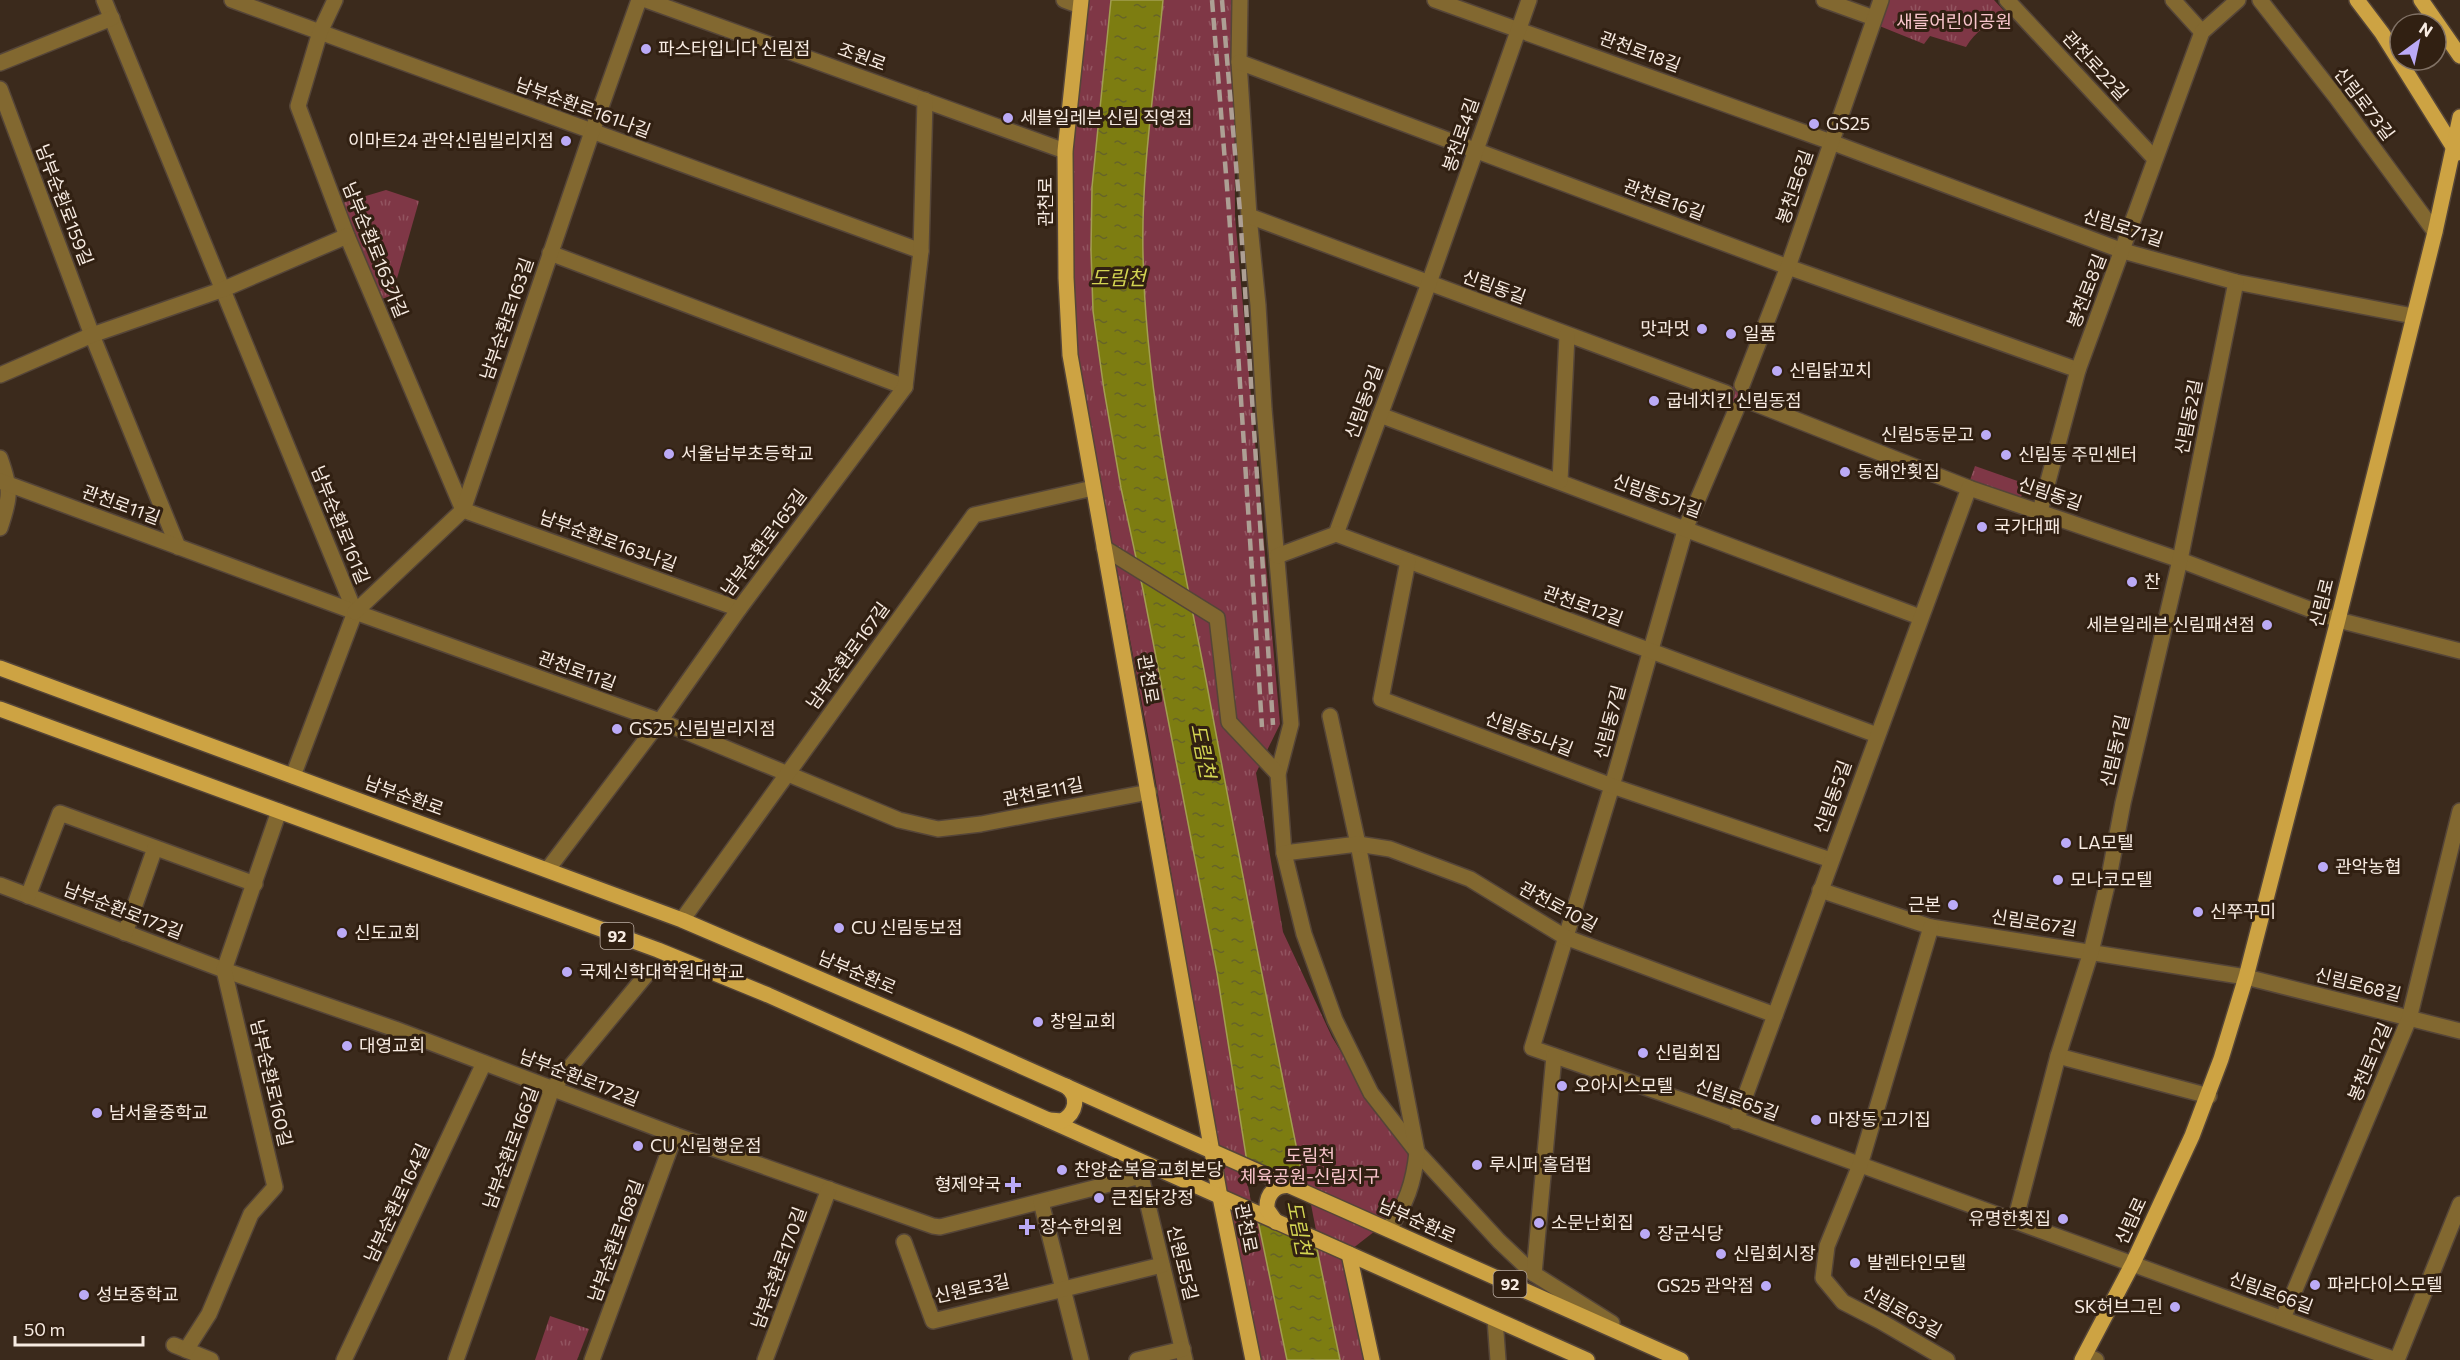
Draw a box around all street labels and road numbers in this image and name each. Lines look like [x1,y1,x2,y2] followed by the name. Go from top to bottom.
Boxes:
[1597,26,1684,76] street label: 관천로18길
[2058,26,2133,104] street label: 관천로22길
[835,37,889,75] street label: 조원로
[2330,62,2399,144] street label: 신림로73길
[513,72,654,142] street label: 남부순환로161나길
[1437,95,1483,175] street label: 봉천로4길
[32,141,98,268] street label: 남부순환로159길
[1771,147,1817,227] street label: 봉천로6길
[1621,174,1708,224] street label: 관천로16길
[1034,177,1056,227] street label: 관천로
[339,178,413,321] street label: 남부순환로163가길
[2080,204,2166,250] street label: 신림로71길
[2062,251,2110,331] street label: 봉천로8길
[475,254,537,383] street label: 남부순환로163길
[1459,264,1529,308] street label: 신림동길
[1340,362,1387,442] street label: 신림동9길
[2170,377,2206,456] street label: 신림동2길
[307,462,375,587] street label: 남부순환로161길
[1610,469,1705,521] street label: 신림동5가길
[2015,472,2085,514] street label: 신림동길
[79,480,163,528] street label: 관천로11길
[716,485,811,600] street label: 남부순환로165길
[537,505,680,575] street label: 남부순환로163나길
[2304,576,2338,630] street label: 신림로
[1540,580,1627,630] street label: 관천로12길
[801,597,894,713] street label: 남부순환로167길
[535,646,619,694] street label: 관천로11길
[1134,652,1164,705] street label: 관천로
[1589,682,1629,761] street label: 신림동7길
[1482,706,1577,760] street label: 신림동5나길
[2095,712,2133,789] street label: 신림동1길
[1809,757,1855,836] street label: 신림동5길
[362,771,447,820] street label: 남부순환로
[1001,772,1085,810] street label: 관천로11길
[1515,876,1601,936] street label: 관천로10길
[60,877,186,943] street label: 남부순환로172길
[1990,904,2079,940] street label: 신림로67길
[600,923,634,949] road number: 92
[815,946,900,998] street label: 남부순환로
[2313,963,2404,1005] street label: 신림로68길
[247,1017,297,1148] street label: 남부순환로160길
[2343,1019,2396,1105] street label: 봉천로12길
[516,1044,642,1110] street label: 남부순환로172길
[1692,1074,1782,1124] street label: 신림로65길
[478,1083,542,1212] street label: 남부순환로166길
[359,1140,433,1266] street label: 남부순환로164길
[583,1176,647,1305] street label: 남부순환로168길
[1375,1193,1460,1247] street label: 남부순환로
[2110,1193,2151,1248] street label: 신림로
[1231,1201,1263,1254] street label: 관천로
[746,1204,810,1332] street label: 남부순환로170길
[1163,1223,1203,1303] street label: 신원로5길
[2226,1267,2316,1317] street label: 신림로66길
[932,1269,1012,1307] street label: 신원로3길
[1494,1271,1526,1297] road number: 92
[1859,1280,1946,1342] street label: 신림로63길

